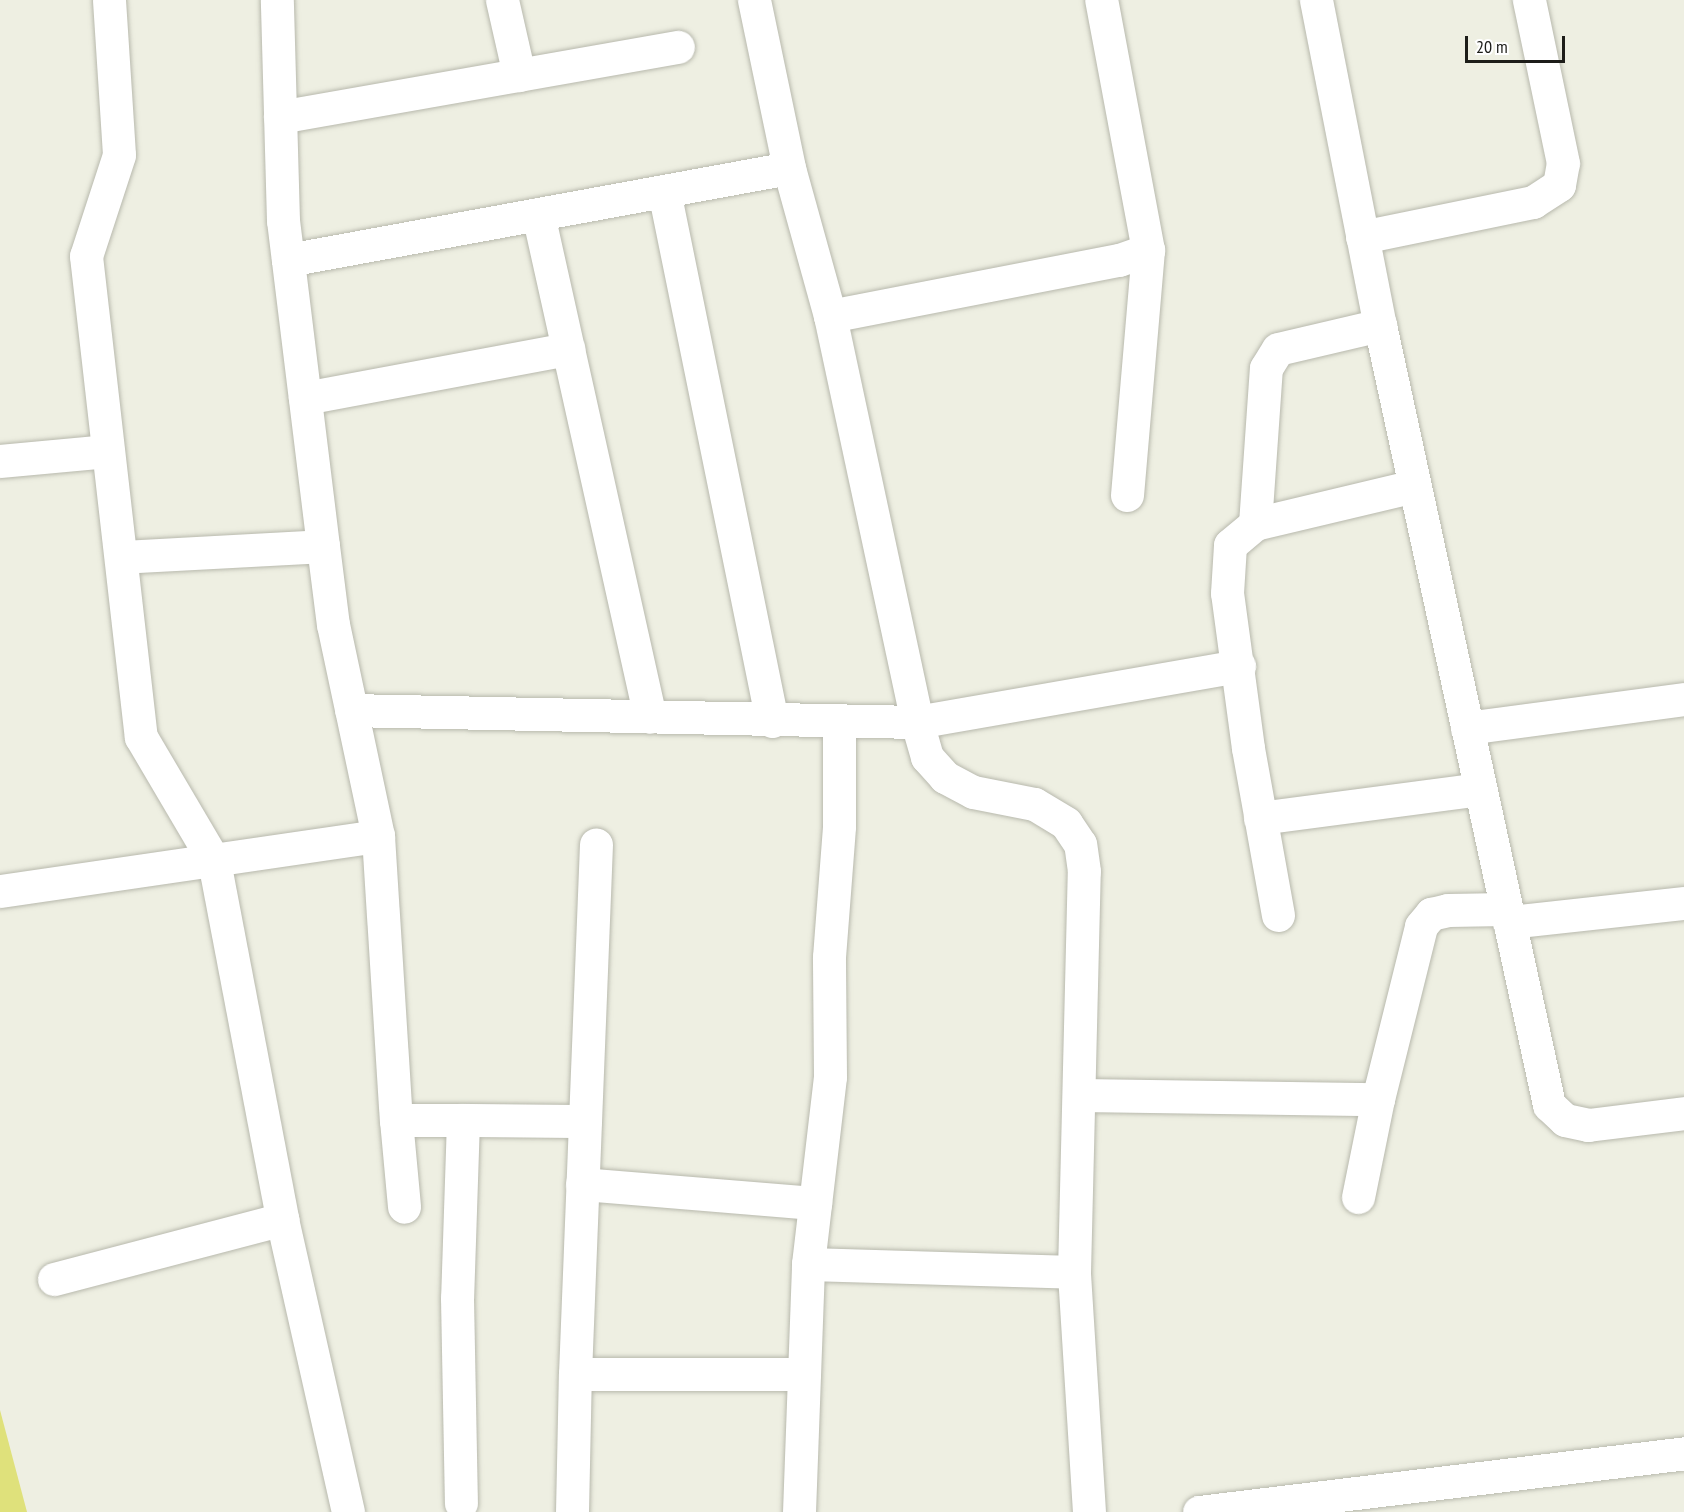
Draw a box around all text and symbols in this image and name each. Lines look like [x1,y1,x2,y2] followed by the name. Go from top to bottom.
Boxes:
[1468,24,1568,62] scale bar
[1476,35,1508,58] text: 20 m

